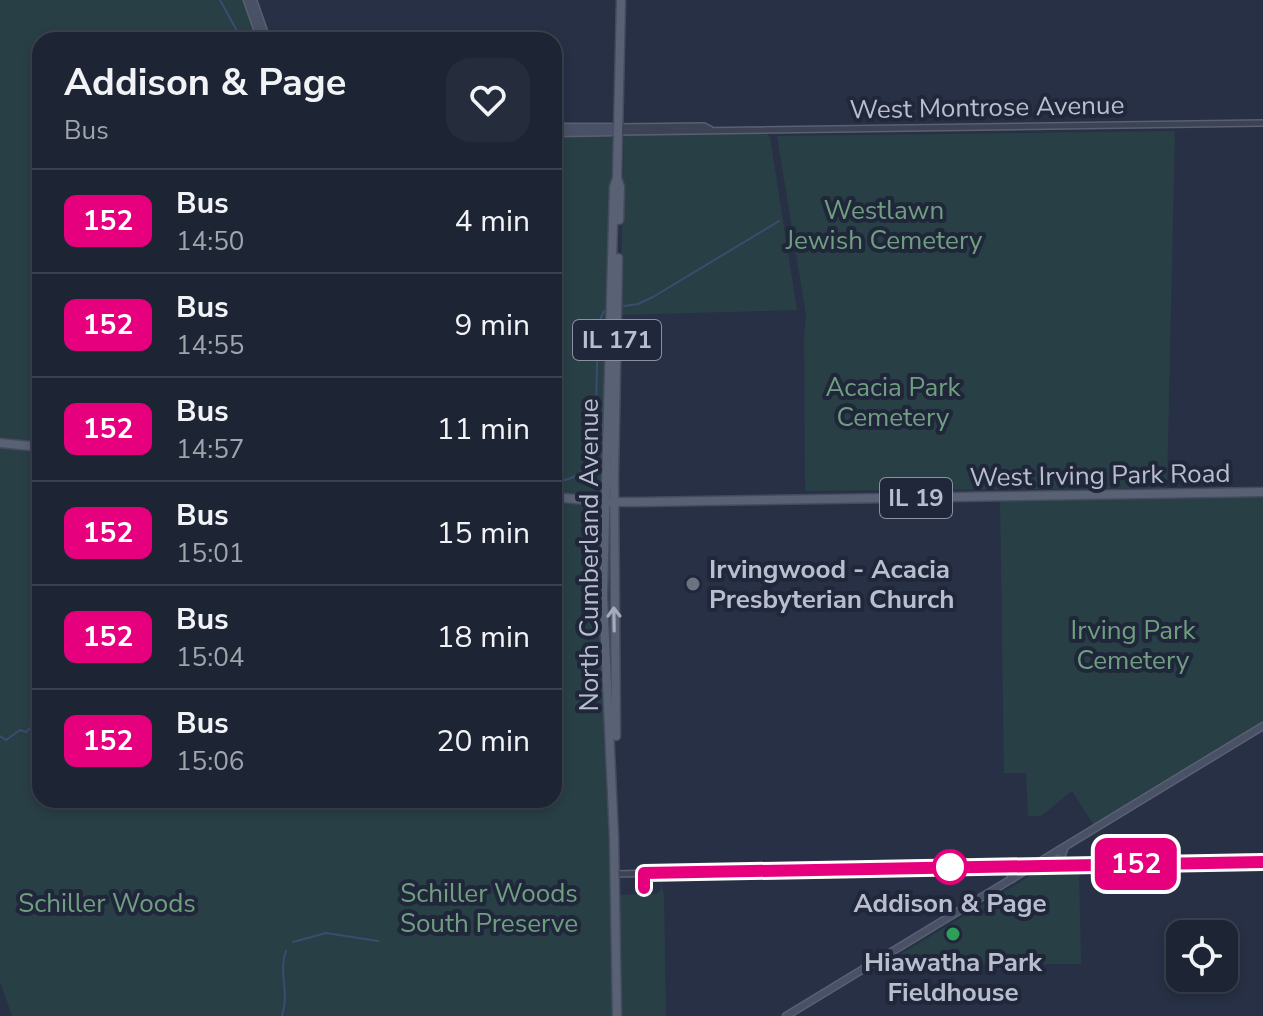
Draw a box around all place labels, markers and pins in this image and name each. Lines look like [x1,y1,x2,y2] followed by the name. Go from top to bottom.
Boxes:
[709,552,954,617] place label: Irvingwood - Acacia Presbyterian Church
[684,575,702,593] marker: Irvingwood - Acacia Presbyterian Church
[933,850,967,884] marker: Addison & Page
[853,886,1047,921] place label: Addison & Page
[944,925,962,943] marker: Hiawatha Park Fieldhouse
[864,945,1043,1010] place label: Hiawatha Park Fieldhouse

